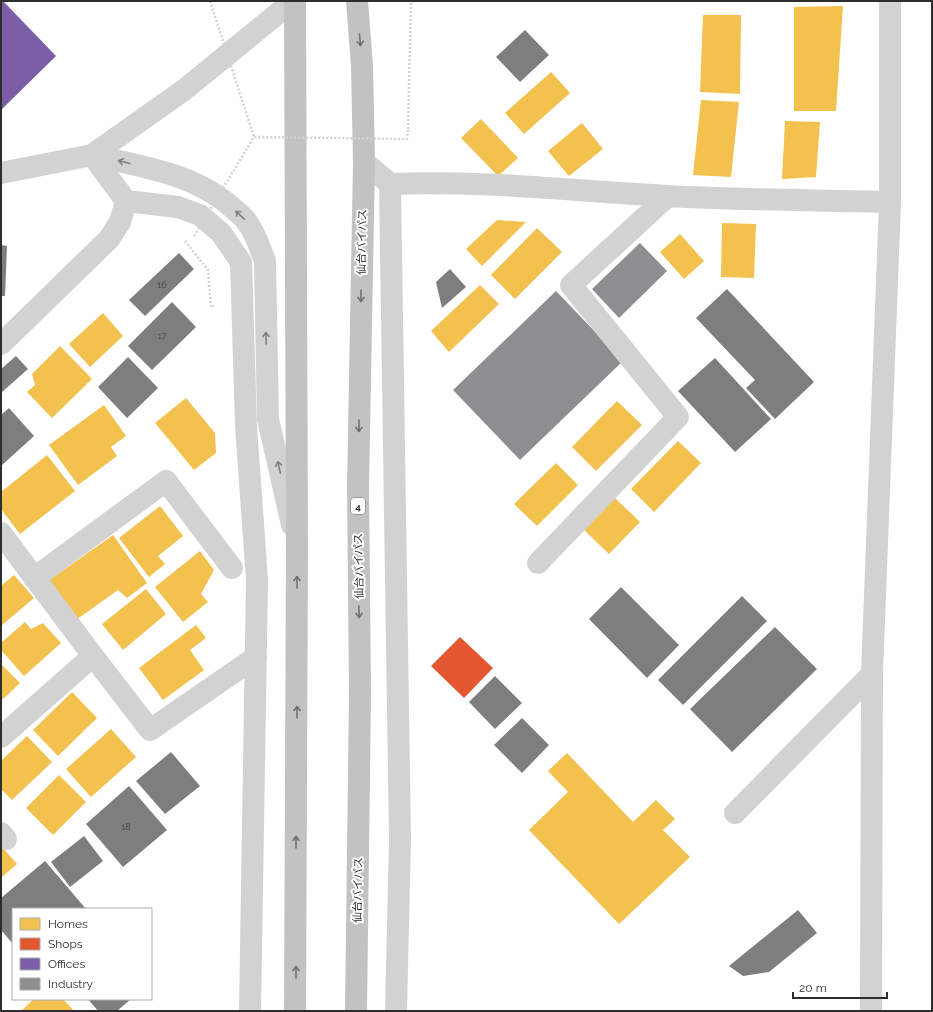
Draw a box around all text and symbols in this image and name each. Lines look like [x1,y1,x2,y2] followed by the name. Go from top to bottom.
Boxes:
[357,33,364,46] one-way arrow
[118,158,131,166] one-way arrow
[355,209,369,275] street label: 仙台バイパス
[235,210,245,220] one-way arrow
[157,280,167,290] house number: 16
[358,289,365,302] one-way arrow
[158,331,166,341] house number: 17
[263,332,270,345] one-way arrow
[355,419,363,432] one-way arrow
[275,460,283,473] one-way arrow
[351,498,365,514] road number: 4
[352,533,366,599] street label: 仙台バイパス
[293,576,301,589] one-way arrow
[355,605,363,618] one-way arrow
[293,706,301,719] one-way arrow
[121,822,131,832] house number: 18
[292,836,300,849] one-way arrow
[351,857,365,923] street label: 仙台バイパス
[12,908,152,1000] legend
[48,917,88,931] text: Homes
[48,937,83,951] text: Shops
[48,957,85,971] text: Offices
[292,966,300,979] one-way arrow
[793,974,887,1000] scale bar
[48,977,94,991] text: Industry
[799,981,827,995] text: 20 m

